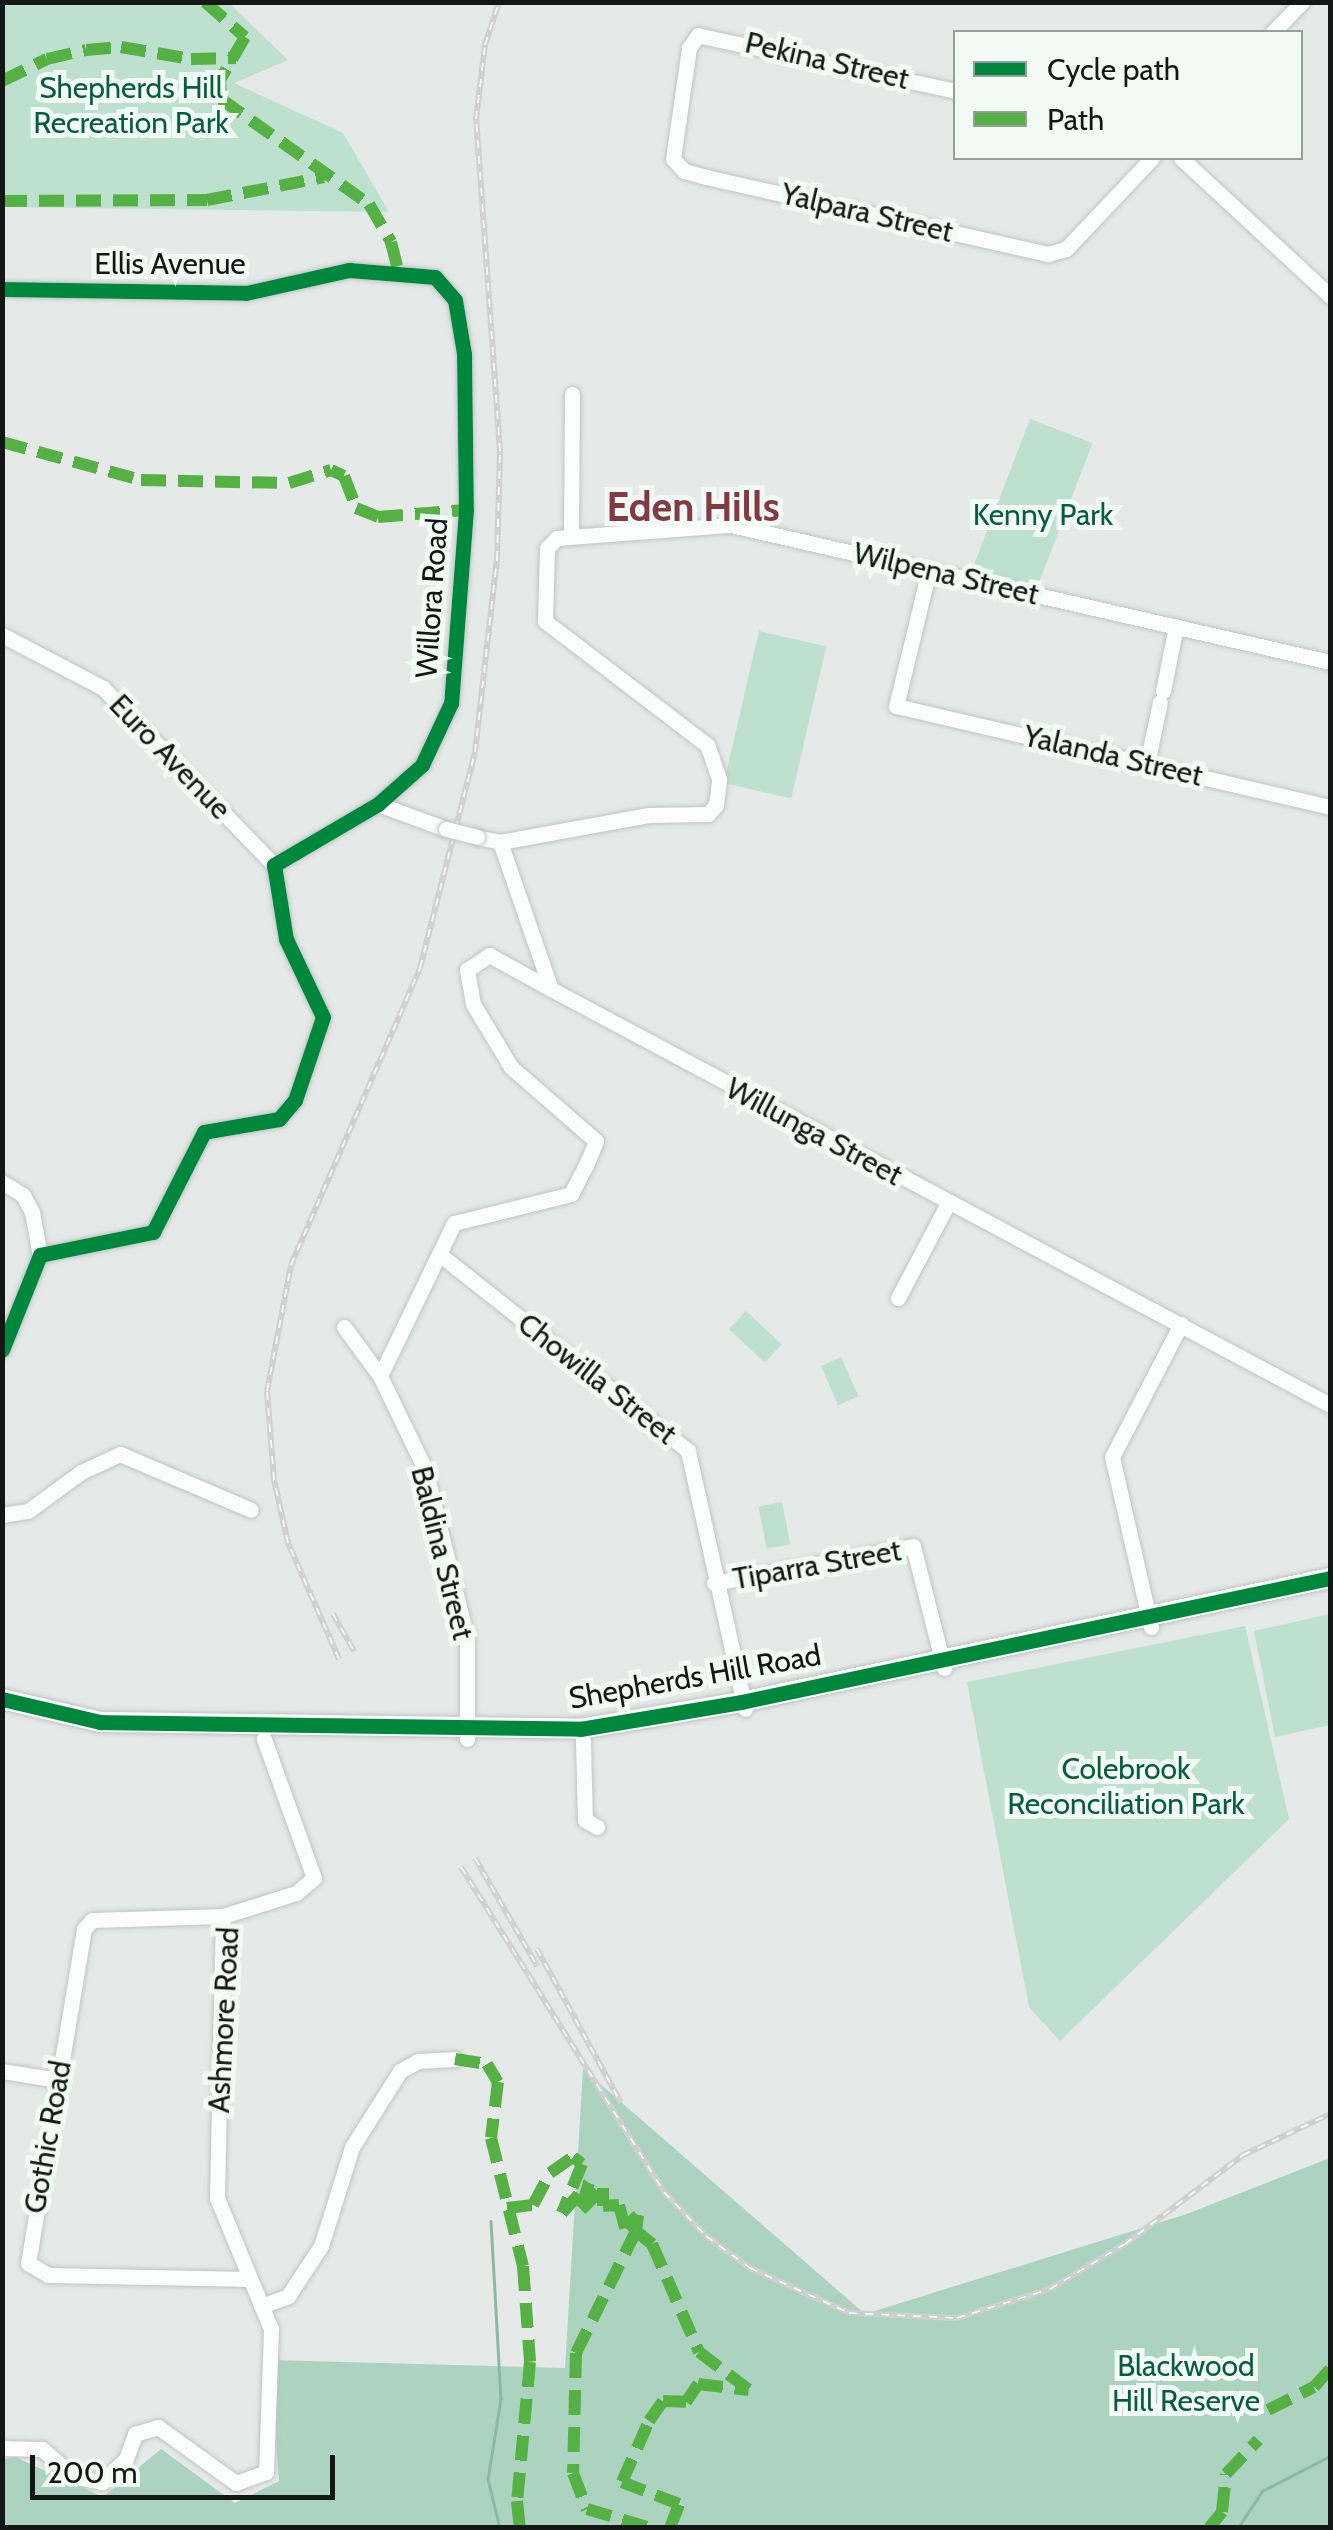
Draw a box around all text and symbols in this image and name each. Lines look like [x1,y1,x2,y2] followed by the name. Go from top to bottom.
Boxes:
[742,25,912,97] street label: Pekina Street
[953,30,1303,160] legend
[1047,51,1180,88] text: Cycle path
[33,70,229,140] park label: Shepherds Hill Recreation Park
[1047,101,1104,138] text: Path
[778,176,956,250] street label: Yalpara Street
[94,246,246,282] street label: Ellis Avenue
[606,483,780,531] district label: Eden Hills
[973,497,1113,533] park label: Kenny Park
[408,517,456,679] street label: Willora Road
[850,535,1042,613] street label: Wilpena Street
[102,687,238,827] street label: Euro Avenue
[1020,718,1206,794] street label: Yalanda Street
[720,1070,908,1194] street label: Willunga Street
[510,1306,684,1452] street label: Chowilla Street
[403,1463,481,1643] street label: Baldina Street
[730,1532,904,1598] street label: Tiparra Street
[566,1637,824,1717] street label: Shepherds Hill Road
[1007,1751,1245,1822] park label: Colebrook Reconciliation Park
[201,1926,247,2114] street label: Ashmore Road
[17,2058,79,2216] street label: Gothic Road
[1112,2348,1260,2418] park label: Blackwood Hill Reserve
[35,2435,340,2497] scale bar
[47,2454,138,2491] text: 200 m

